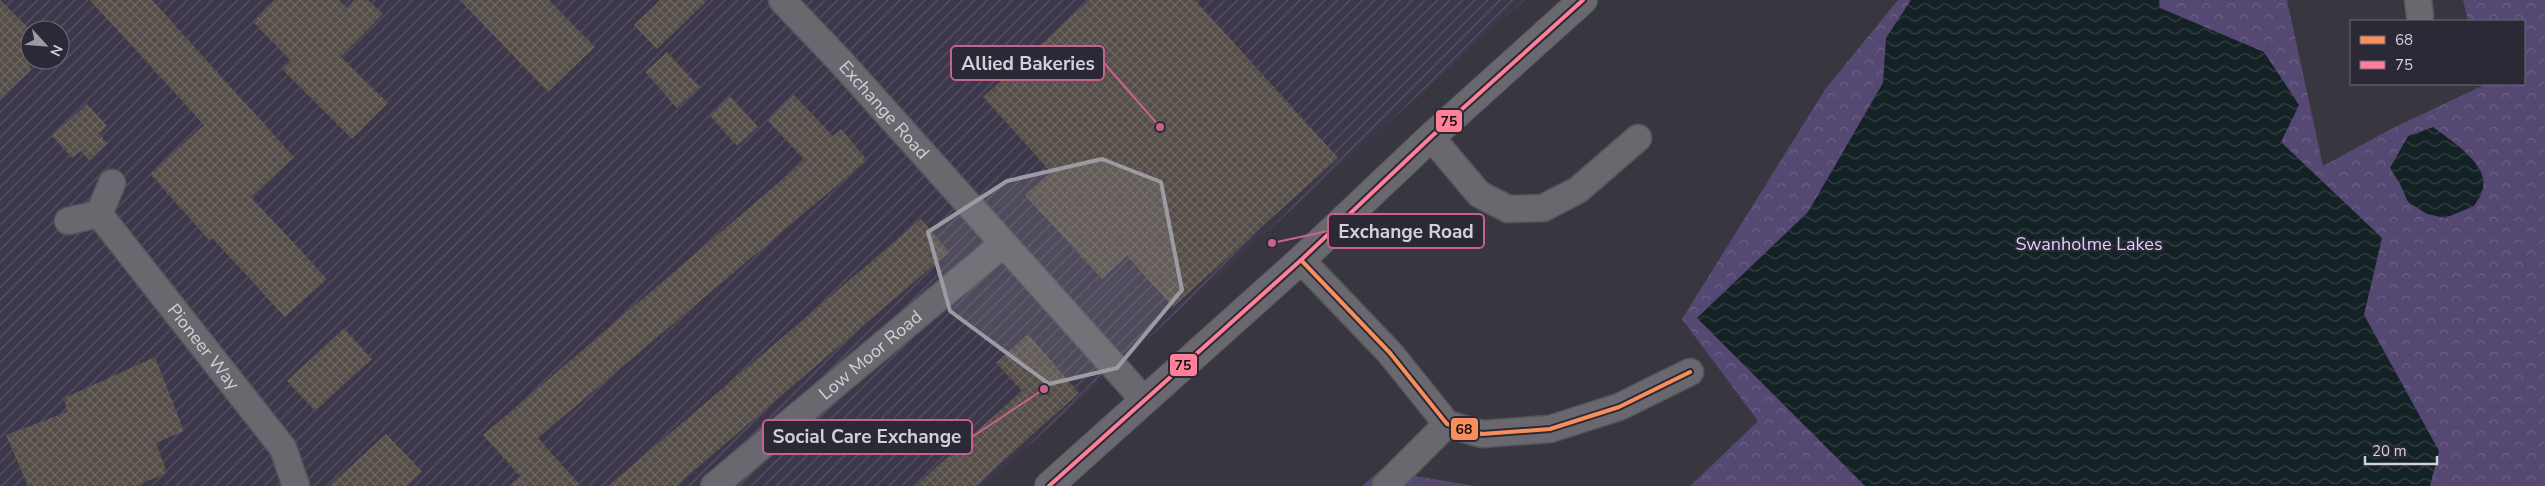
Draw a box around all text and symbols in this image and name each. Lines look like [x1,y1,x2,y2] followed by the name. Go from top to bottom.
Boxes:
[20,20,70,70] north arrow
[2350,20,2525,85] legend
[2395,30,2413,50] text: 68
[45,42,67,59] text: N
[951,46,1104,80] callout: Allied Bakeries
[961,51,1095,77] text: Allied Bakeries
[833,55,935,164] street label: Exchange Road
[2395,55,2413,75] text: 75
[1435,109,1463,133] line badge: 75
[1441,112,1457,131] text: 75
[1328,214,1484,248] callout: Exchange Road
[1338,219,1474,245] text: Exchange Road
[2015,232,2163,256] park label: Swanholme Lakes
[162,299,245,396] street label: Pioneer Way
[814,305,927,405] street label: Low Moor Road
[1169,353,1198,377] line badge: 75
[1175,356,1191,375] text: 75
[1450,417,1479,441] line badge: 68
[763,420,972,454] callout: Social Care Exchange
[1456,420,1472,439] text: 68
[773,424,961,450] text: Social Care Exchange
[2365,434,2438,466] scale bar
[2372,441,2407,461] text: 20 m

